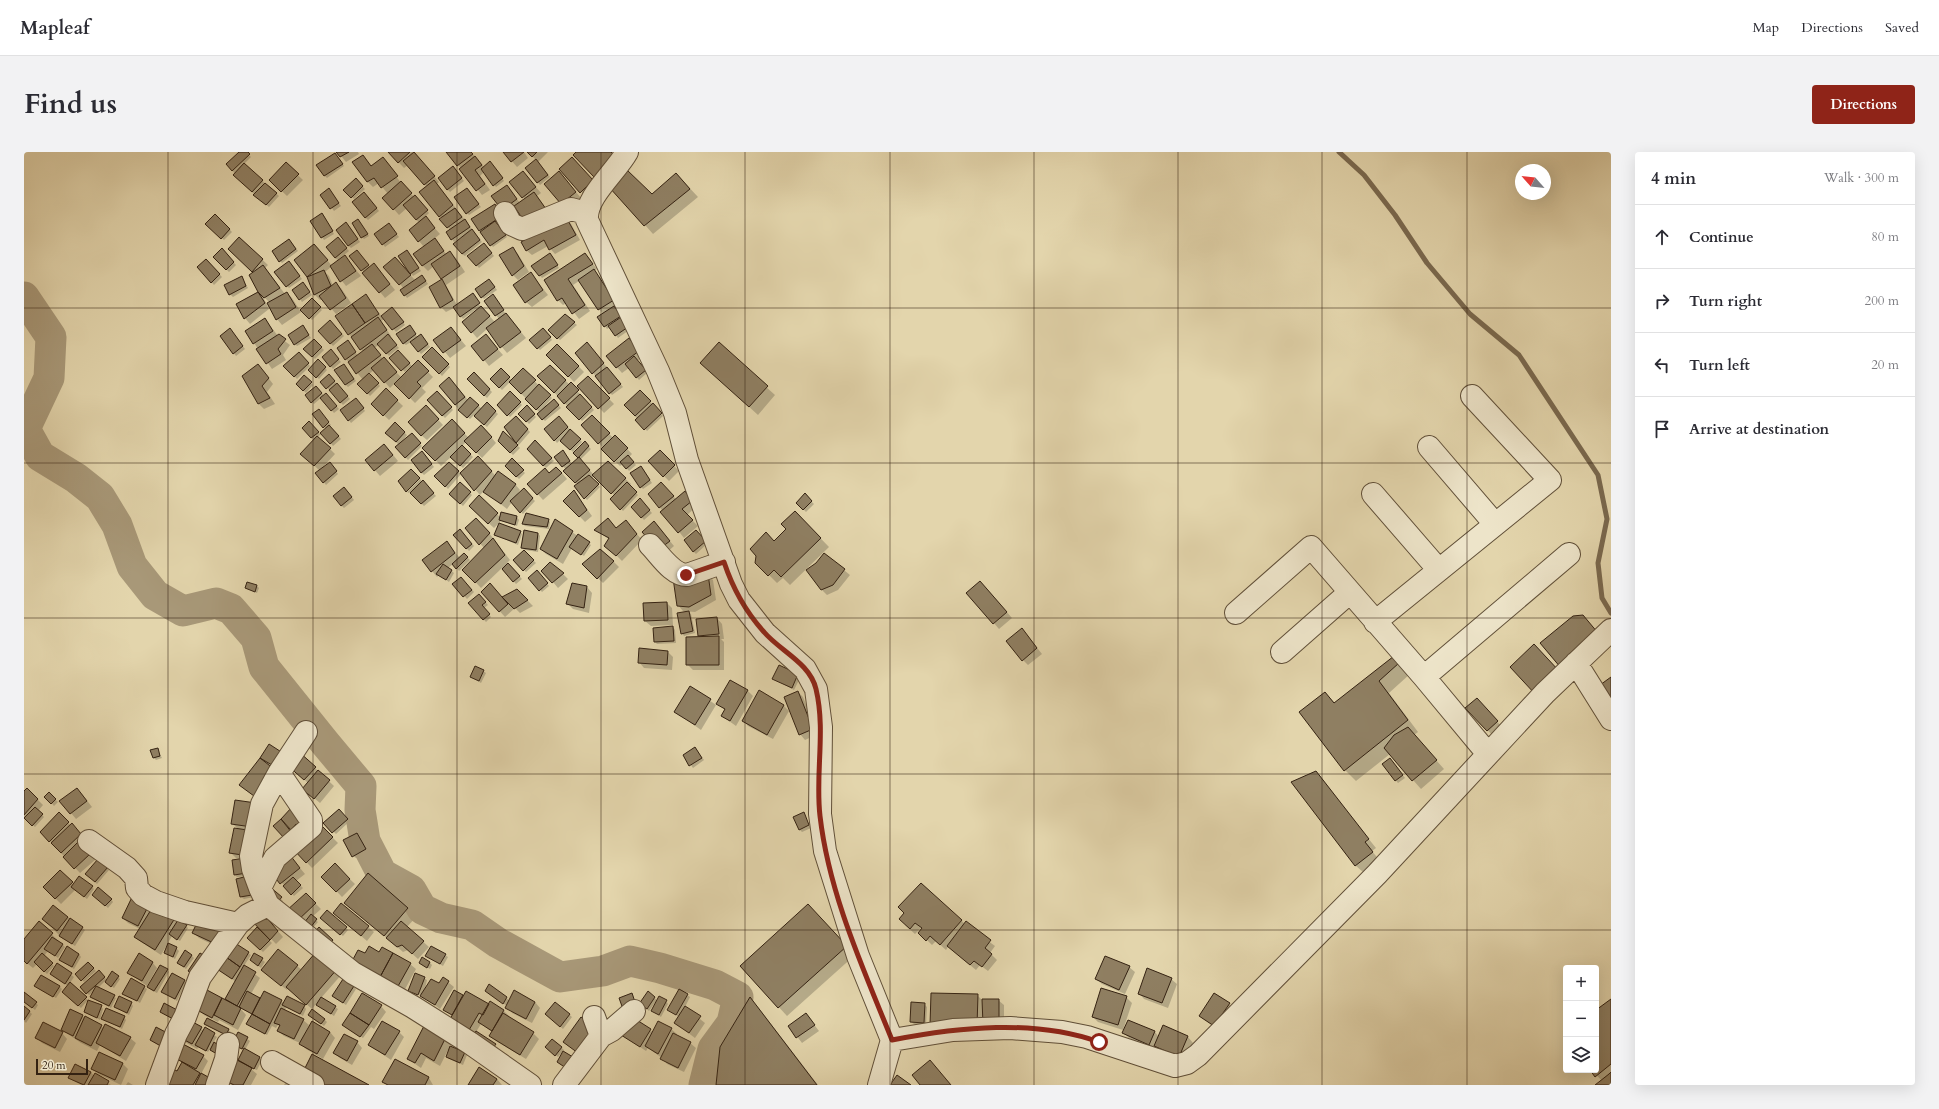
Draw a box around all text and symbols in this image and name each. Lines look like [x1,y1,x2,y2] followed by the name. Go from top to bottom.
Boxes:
[20,15,90,41] text: Mapleaf
[1753,18,1779,37] text: Map
[1801,18,1863,37] text: Directions
[1885,18,1919,37] text: Saved
[24,85,117,123] text: Find us
[1812,85,1915,124] button: Directions
[1515,164,1551,200] north arrow
[1651,167,1696,190] text: 4 min
[1824,169,1899,187] text: Walk · 300 m
[1651,226,1673,248] icon: ahead
[1689,227,1754,247] text: Continue
[1871,228,1899,246] text: 80 m
[1651,290,1673,312] icon: right
[1689,291,1762,311] text: Turn right
[1865,292,1899,310] text: 200 m
[1651,354,1673,376] icon: left
[1689,355,1750,375] text: Turn left
[1871,356,1899,374] text: 20 m
[1651,418,1673,440] icon: arrive
[1689,419,1829,439] text: Arrive at destination
[677,566,695,584] route end
[1563,965,1599,1073] map controls
[1563,965,1599,1001] button: +
[1563,1001,1599,1037] button: −
[1090,1033,1108,1051] route start
[1563,1037,1599,1073] button: layers
[36,1057,88,1076] scale bar
[42,1058,66,1073] text: 20 m

